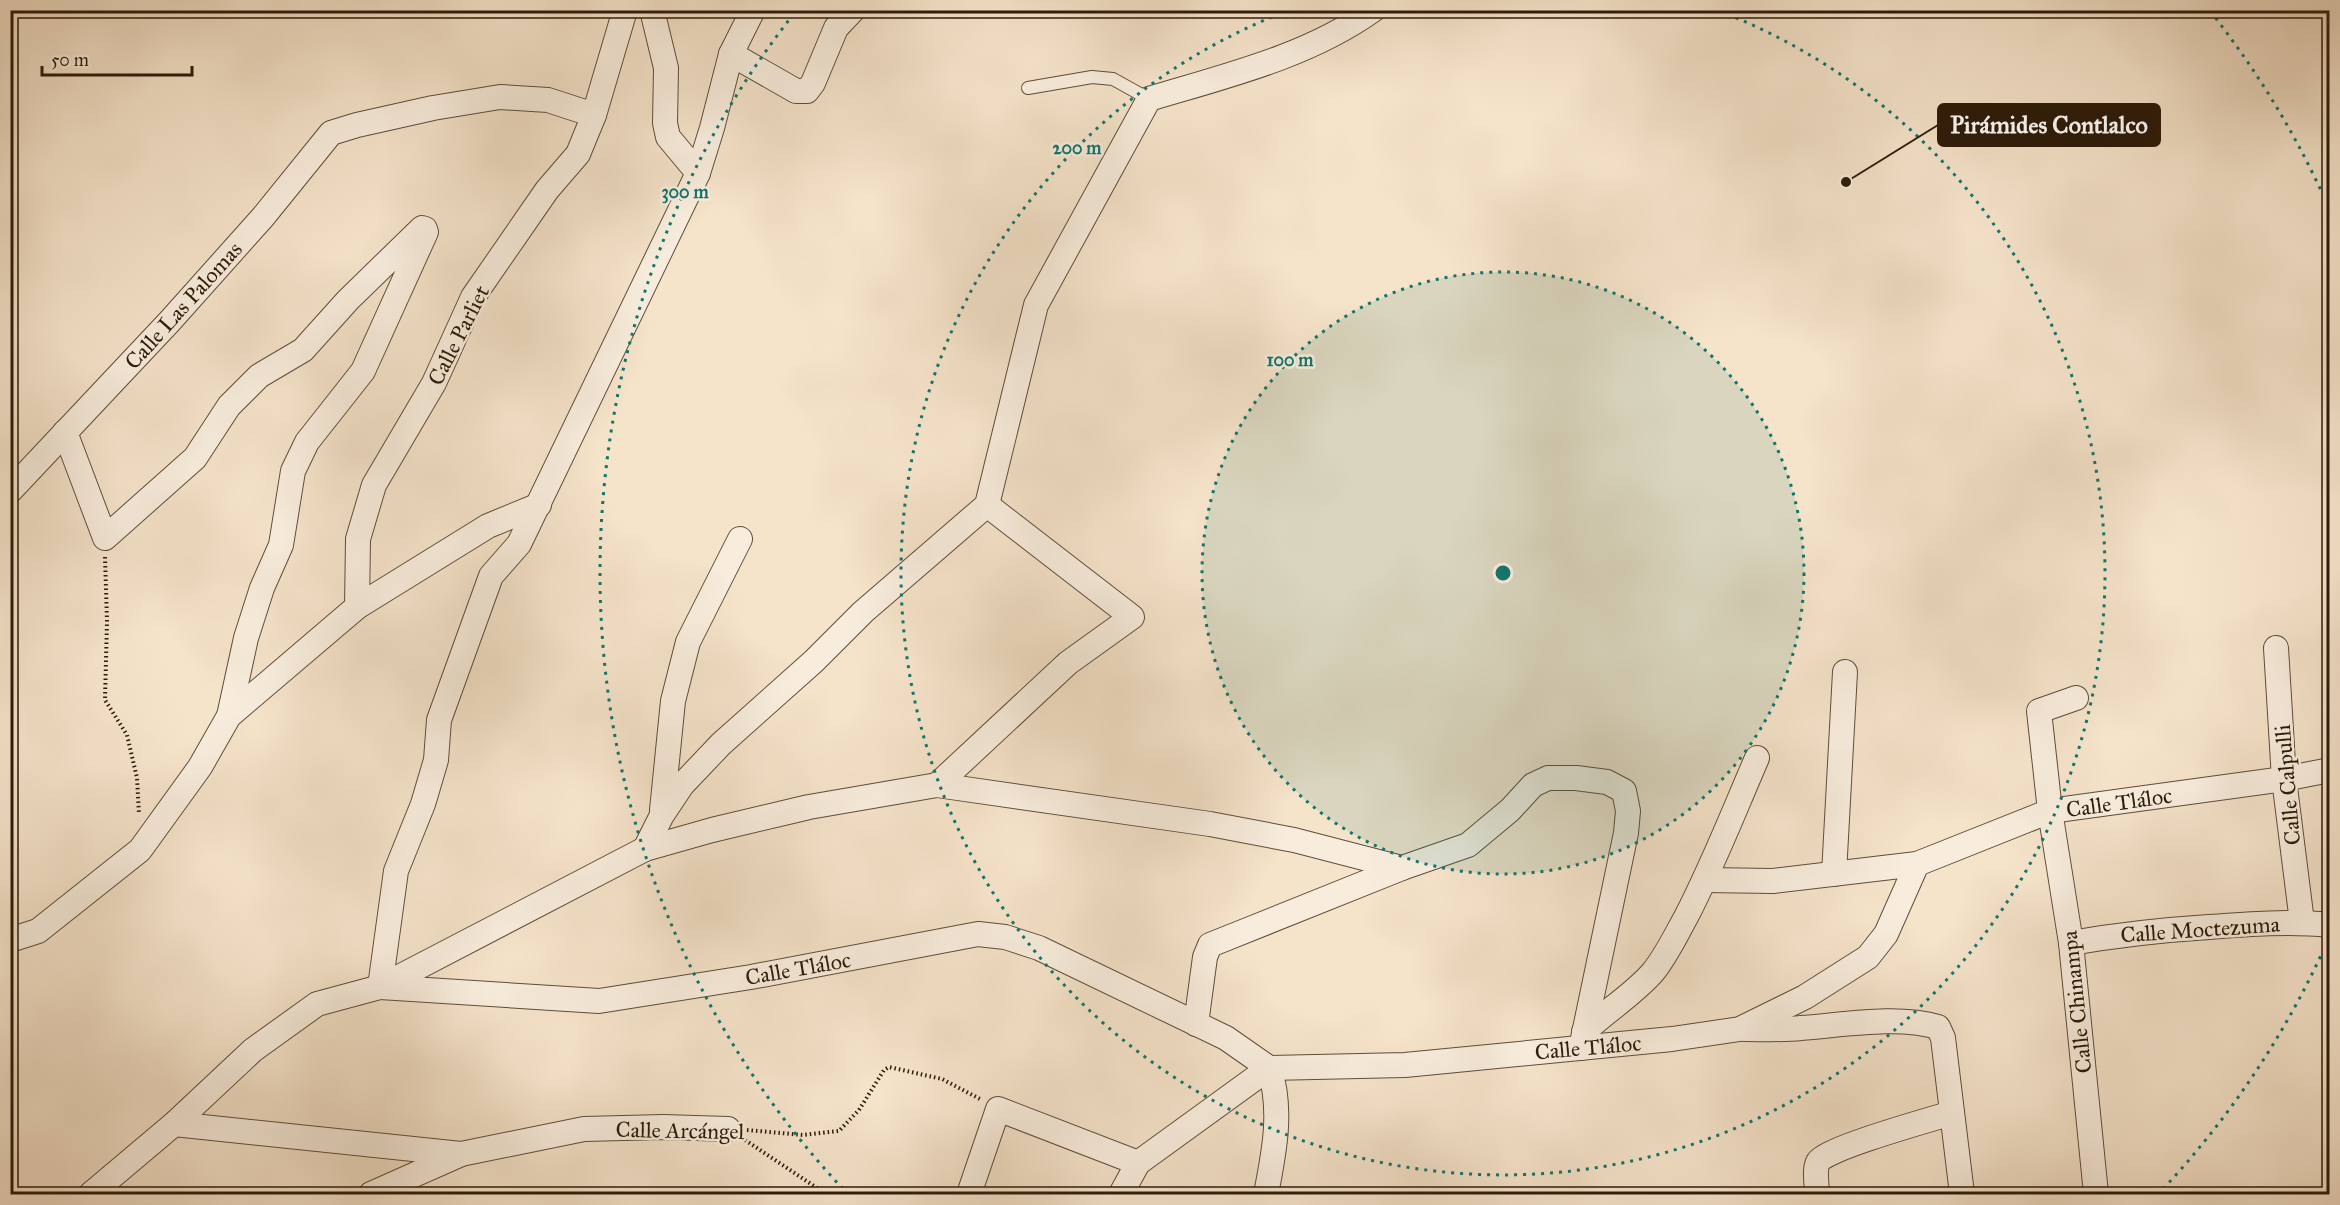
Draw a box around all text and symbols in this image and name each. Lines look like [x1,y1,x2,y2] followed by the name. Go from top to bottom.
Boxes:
[42,39,192,77] scale bar
[51,49,89,71] text: 50 m
[1938,104,2160,146] callout: Pirámides Contlalco
[1950,110,2148,140] text: Pirámides Contlalco
[1053,137,1102,159] text: 200 m
[661,181,709,204] text: 300 m
[119,236,248,375] street label: Calle Las Palomas
[422,281,495,390] street label: Calle Parliet
[1267,349,1314,371] text: 100 m
[1493,563,1513,583] centre of rings
[2269,724,2306,846] street label: Calle Calpulli
[2064,782,2174,823] street label: Calle Tláloc
[2119,910,2281,949] street label: Calle Moctezuma
[2056,929,2097,1075] street label: Calle Chinampa
[743,946,853,991] street label: Calle Tláloc
[1534,1029,1642,1066] street label: Calle Tláloc
[615,1116,745,1145] street label: Calle Arcángel

